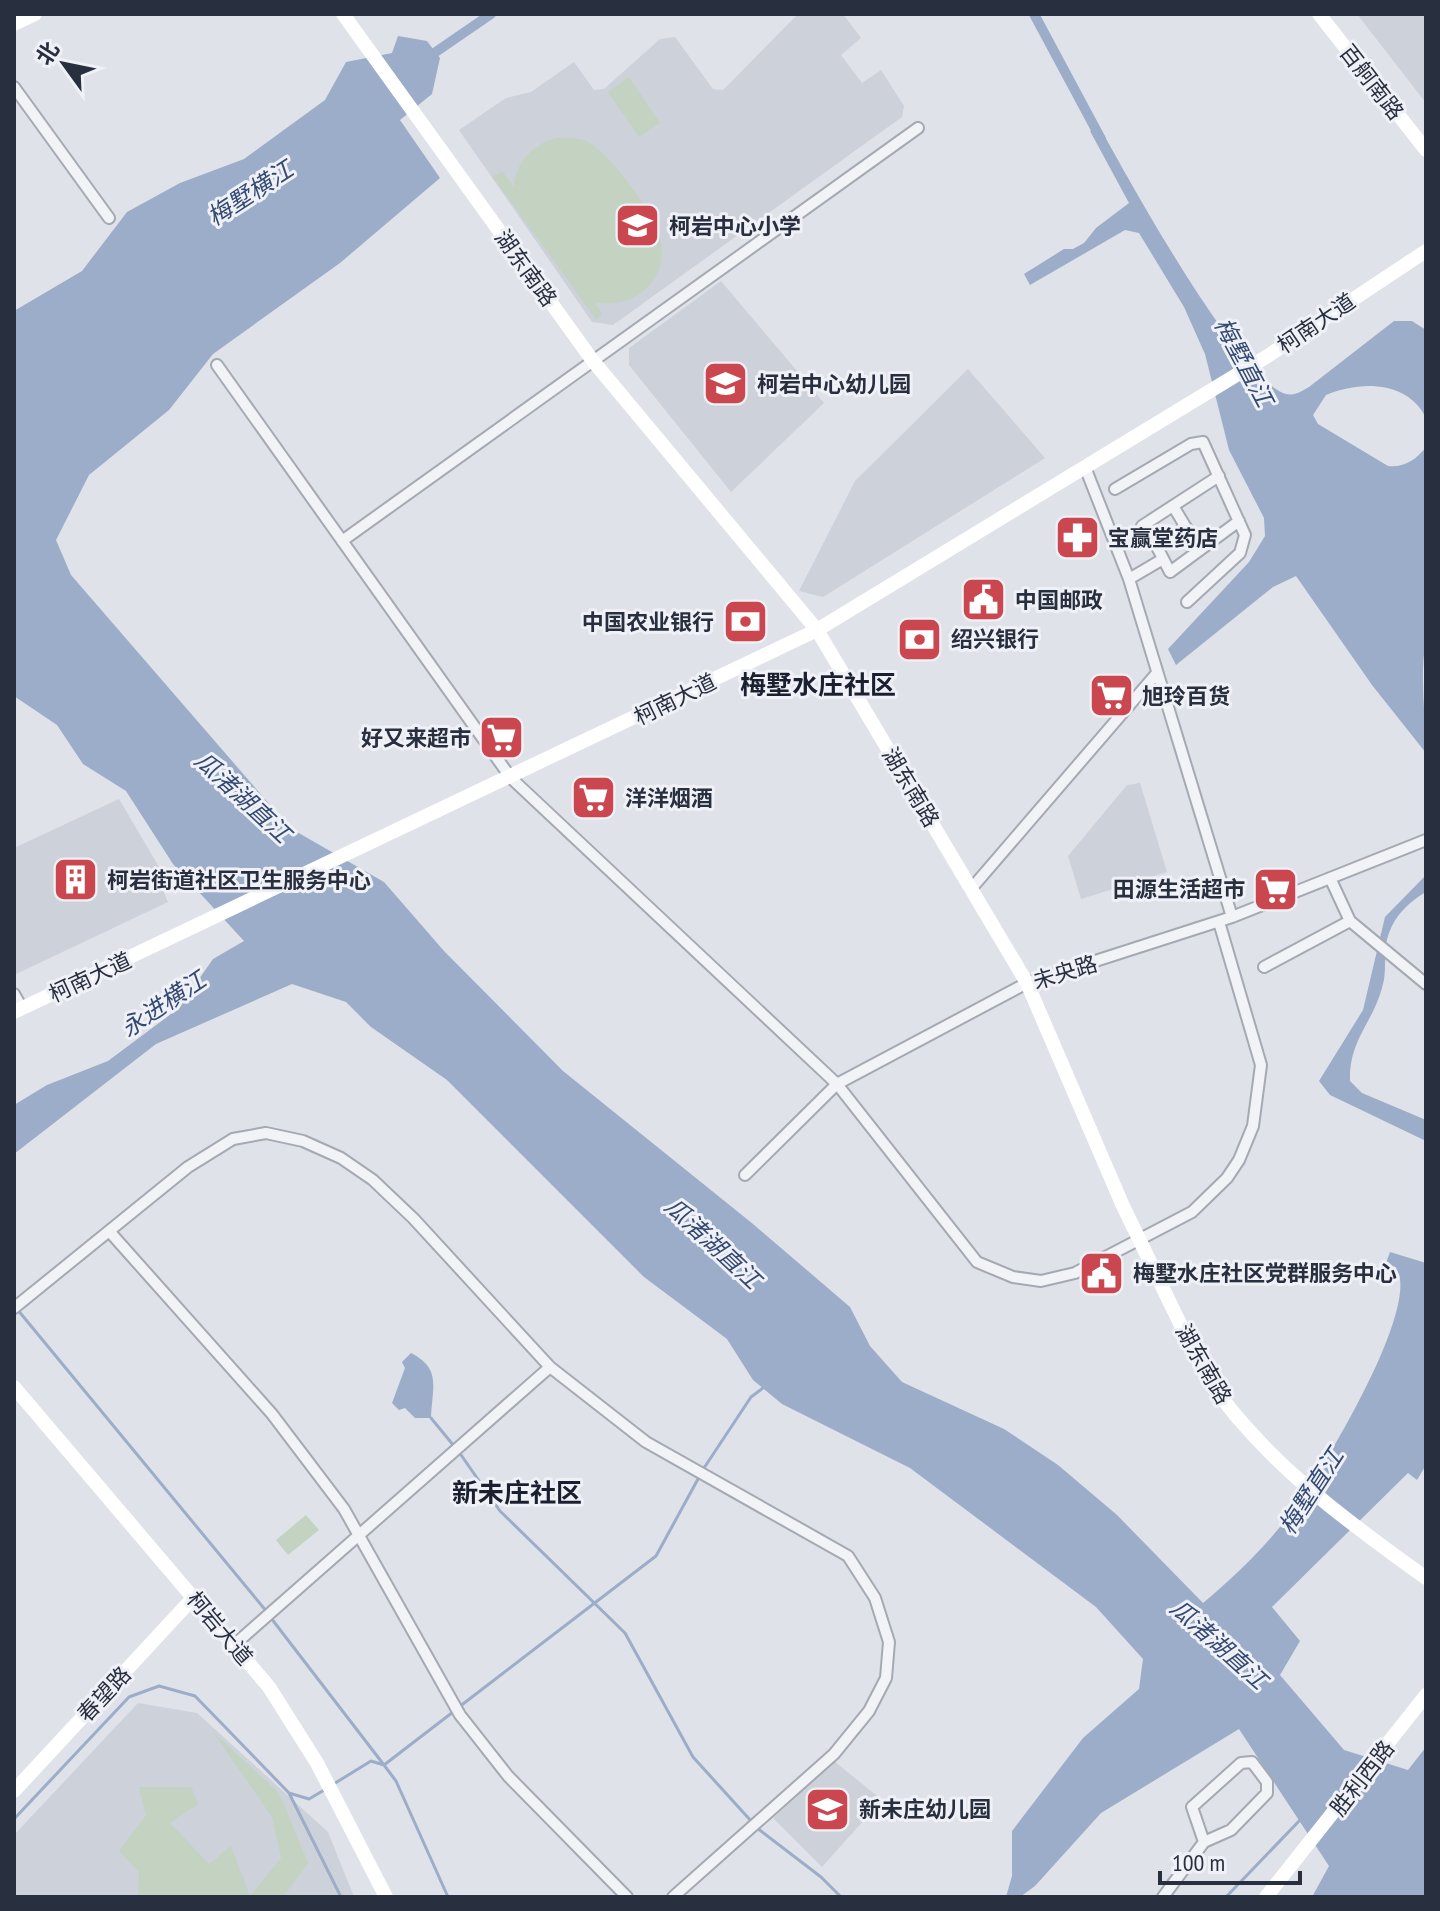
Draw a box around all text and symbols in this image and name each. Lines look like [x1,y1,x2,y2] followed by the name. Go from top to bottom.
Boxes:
[24,24,104,104] north arrow
[29,36,65,70] text: 北
[1334,39,1410,125] street label: 百舸南路
[201,152,301,232] water label: 梅墅横江
[614,202,662,250] school or university icon: 柯岩中心小学
[669,212,801,240] place label: 柯岩中心小学
[489,224,563,312] street label: 湖东南路
[1272,287,1360,359] street label: 柯南大道
[1208,312,1282,414] water label: 梅墅直江
[702,360,750,408] school or university icon: 柯岩中心幼儿园
[757,370,911,398] place label: 柯岩中心幼儿园
[1053,514,1101,562] pharmacy icon: 宝赢堂药店
[1108,524,1218,552] place label: 宝赢堂药店
[960,576,1008,624] public building icon: 中国邮政
[1015,586,1103,614] place label: 中国邮政
[721,598,769,646] bank icon: 中国农业银行
[582,608,714,636] place label: 中国农业银行
[896,615,944,663] bank icon: 绍兴银行
[951,625,1039,653] place label: 绍兴银行
[629,667,721,731] street label: 柯南大道
[740,668,896,701] district label: 梅墅水庄社区
[1087,672,1135,720] supermarket icon: 旭玲百货
[1142,682,1230,710] place label: 旭玲百货
[478,714,526,762] supermarket icon: 好又来超市
[361,724,471,752] place label: 好又来超市
[876,742,946,832] street label: 湖东南路
[189,745,300,851] water label: 瓜渚湖直江
[570,774,618,822] supermarket icon: 洋洋烟酒
[625,784,713,812] place label: 洋洋烟酒
[52,856,100,904] building icon: 柯岩街道社区卫生服务中心
[1252,865,1300,913] supermarket icon: 田源生活超市
[107,866,371,894] place label: 柯岩街道社区卫生服务中心
[1113,875,1245,903] place label: 田源生活超市
[44,946,136,1008] street label: 柯南大道
[1029,949,1101,995] street label: 未央路
[115,963,214,1044] water label: 永进横江
[659,1191,770,1297] water label: 瓜渚湖直江
[1078,1249,1126,1297] public building icon: 梅墅水庄社区党群服务中心
[1133,1259,1397,1287] place label: 梅墅水庄社区党群服务中心
[1170,1319,1238,1409] street label: 湖东南路
[1272,1440,1352,1540] water label: 梅墅直江
[452,1476,582,1509] district label: 新未庄社区
[181,1585,259,1671] street label: 柯岩大道
[1164,1592,1276,1698] water label: 瓜渚湖直江
[71,1660,137,1728] street label: 春望路
[1324,1735,1400,1821] street label: 胜利西路
[804,1785,852,1833] school or university icon: 新未庄幼儿园
[859,1795,991,1823] place label: 新未庄幼儿园
[1160,1835,1300,1885] scale bar
[1172,1847,1225,1878] text: 100 m

